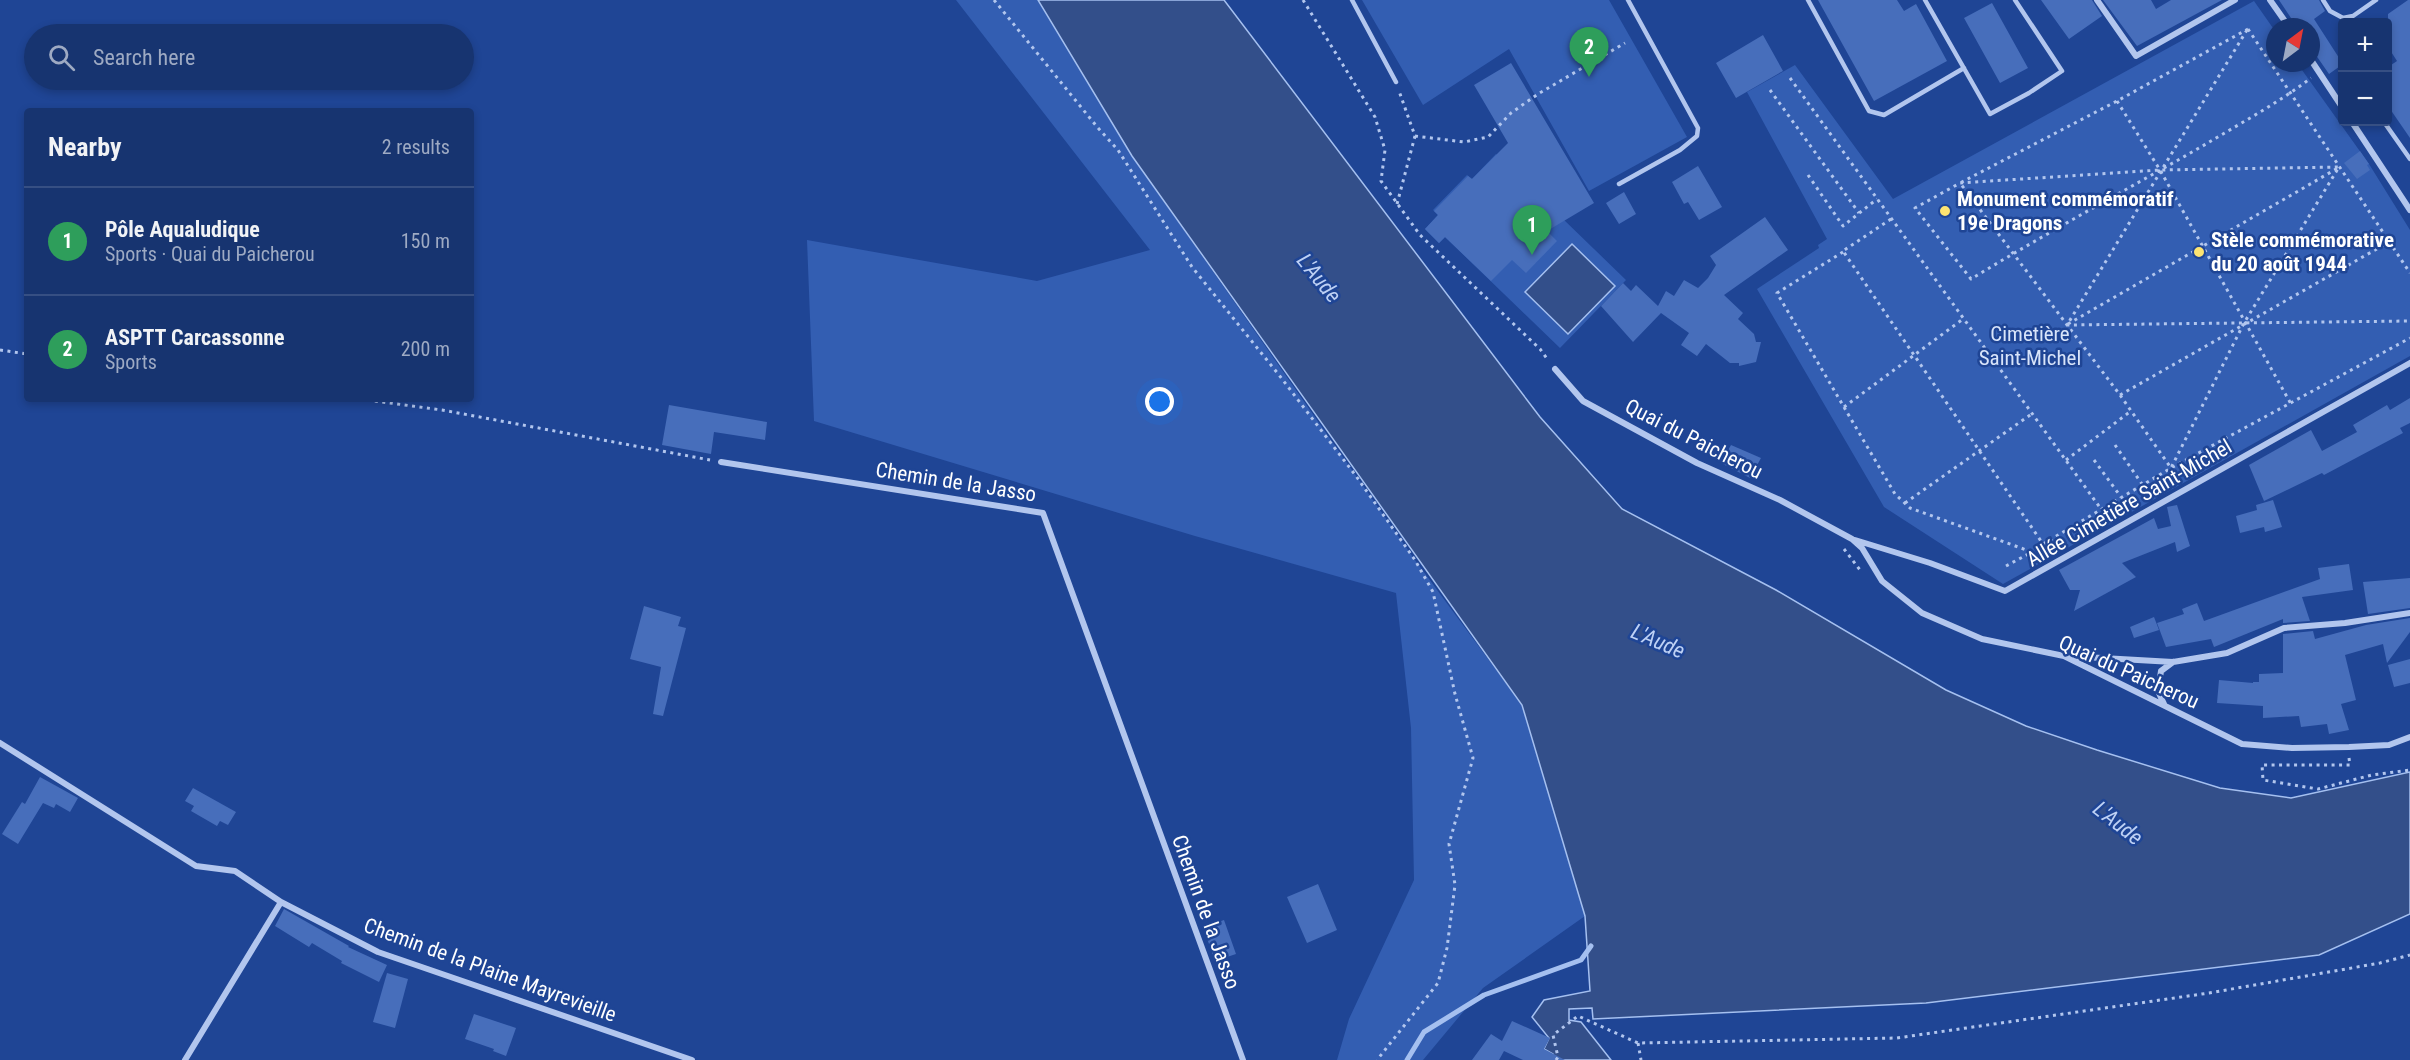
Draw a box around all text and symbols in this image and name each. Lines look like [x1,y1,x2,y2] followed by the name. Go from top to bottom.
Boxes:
[2266,18,2320,72] north arrow
[2338,18,2392,126] map controls
[2338,18,2392,72] button: +
[24,24,474,90] search box
[1570,28,1608,77] pin: 2
[45,41,78,74] icon: search
[93,45,195,70] text: Search here
[2338,72,2392,126] button: −
[48,132,122,162] text: Nearby
[382,135,450,159] text: 2 results
[1957,187,2174,235] place label: Monument commémoratif 19e Dragons
[1938,204,1952,218] marker: Monument commémoratif 19e Dragons
[1512,206,1552,255] pin: 1
[105,217,260,242] text: Pôle Aqualudique
[2211,228,2394,276] place label: Stèle commémorative du 20 août 1944
[62,229,73,253] text: 1
[401,229,450,253] text: 150 m
[105,242,315,266] text: Sports · Quai du Paicherou
[2192,245,2206,259] marker: Stèle commémorative du 20 août 1944
[1292,248,1346,308] water label: L'Aude
[1979,322,2081,370] park label: Cimetière Saint-Michel
[105,325,285,350] text: ASPTT Carcassonne
[62,337,73,361] text: 2
[401,337,450,361] text: 200 m
[105,350,157,374] text: Sports
[1145,387,1174,416] your location
[1621,394,1767,484] street label: Quai du Paicherou
[2022,434,2236,572] street label: Allée Cimetière Saint-Michel
[874,457,1038,507] street label: Chemin de la Jasso
[1627,619,1689,663] water label: L'Aude
[2055,630,2203,714] street label: Quai du Paicherou
[2088,796,2148,850] water label: L'Aude
[1167,832,1245,992] street label: Chemin de la Jasso
[361,913,620,1027] street label: Chemin de la Plaine Mayrevieille

